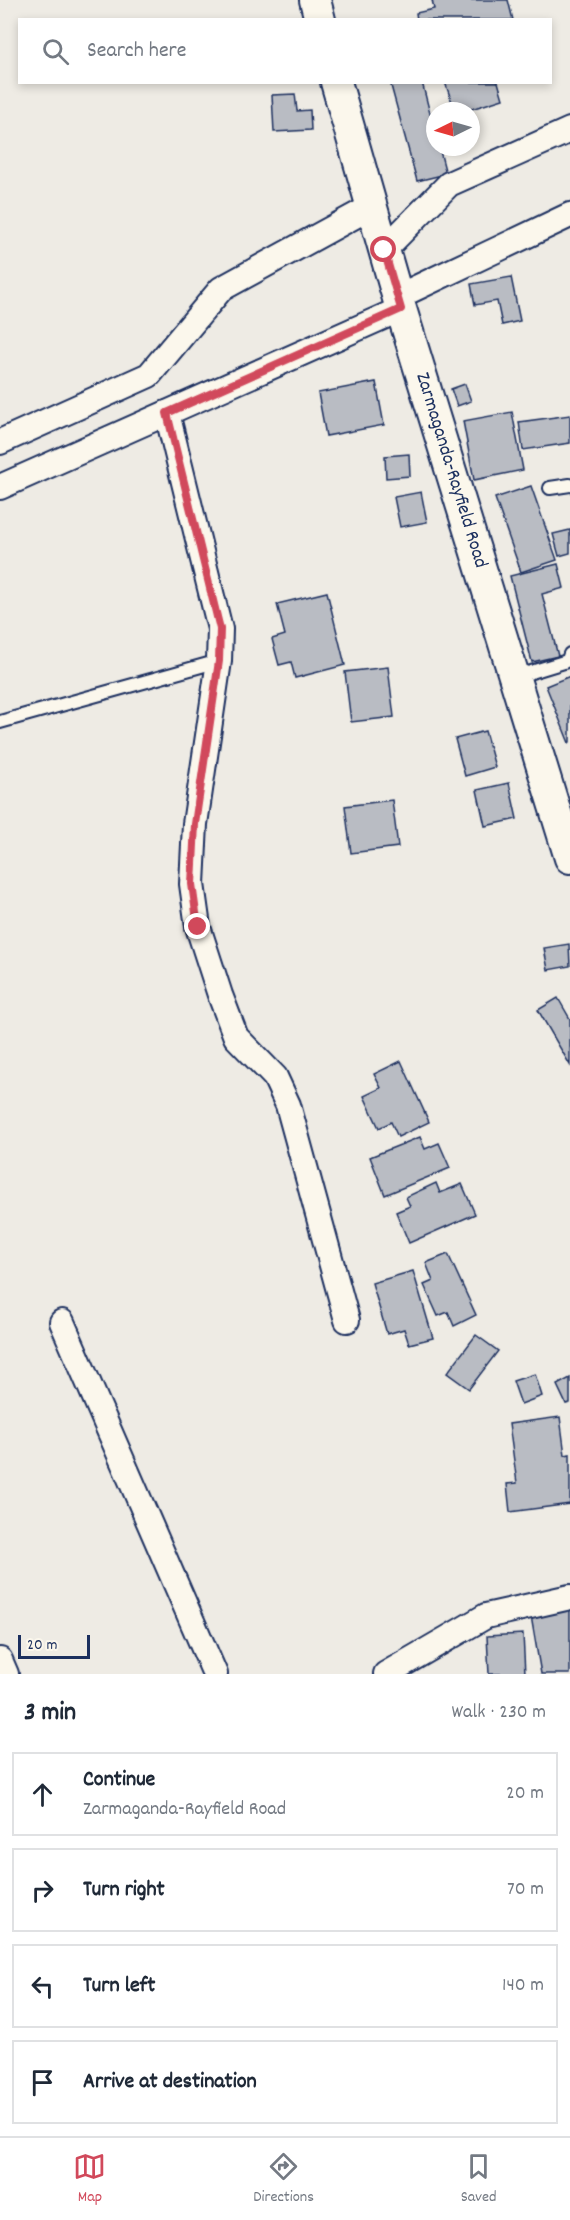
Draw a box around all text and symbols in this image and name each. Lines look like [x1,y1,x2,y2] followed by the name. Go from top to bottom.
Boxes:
[18,18,552,84] search box
[39,35,72,68] icon: search
[87,36,186,67] text: Search here
[426,102,480,156] north arrow
[370,236,396,262] route start
[407,369,494,572] street label: Zarmaganda-Rayfield Road
[184,913,210,939] route end
[18,1632,90,1660] scale bar
[27,1634,57,1657] text: 20 m
[24,1695,76,1732] text: 3 min
[452,1699,546,1727] text: Walk · 230 m
[83,1765,155,1796] text: Continue
[26,1778,59,1811] icon: ahead
[506,1780,544,1808] text: 20 m
[83,1796,286,1824] text: Zarmaganda-Rayfield Road
[26,1874,59,1907] icon: right
[83,1875,165,1906] text: Turn right
[507,1876,544,1904] text: 70 m
[26,1970,59,2003] icon: left
[83,1971,155,2002] text: Turn left
[502,1972,544,2000] text: 140 m
[26,2066,59,2099] icon: arrive
[83,2067,257,2098] text: Arrive at destination
[73,2150,106,2209] tab: Map
[253,2150,314,2209] tab: Directions
[461,2150,497,2209] tab: Saved

